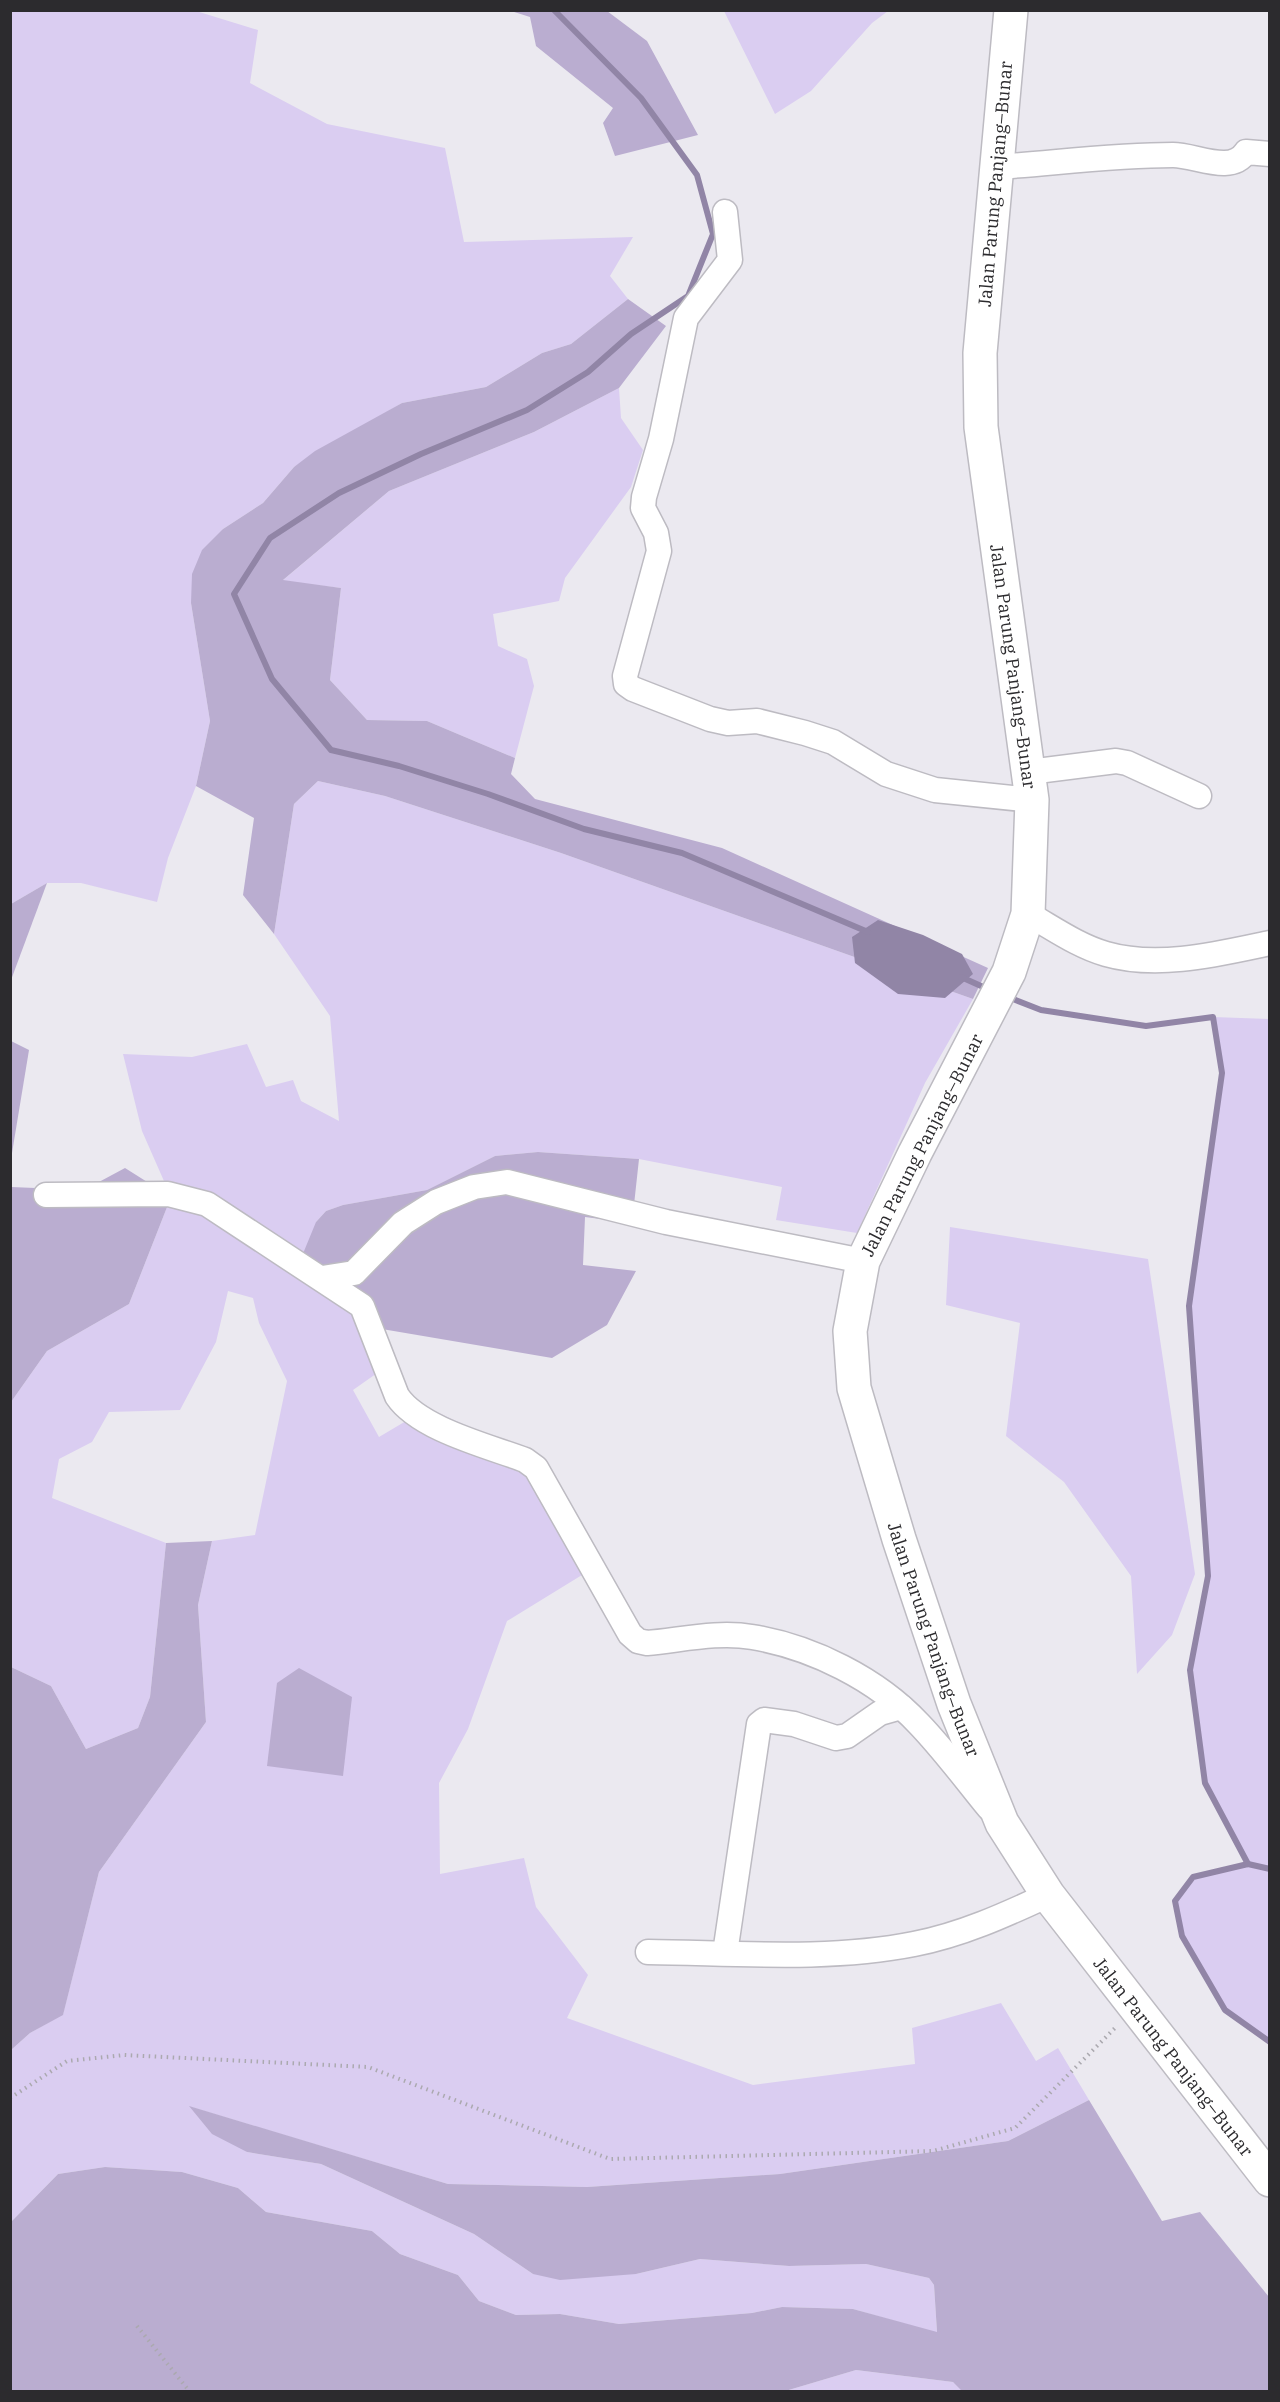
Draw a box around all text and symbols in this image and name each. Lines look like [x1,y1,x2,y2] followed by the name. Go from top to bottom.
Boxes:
[973,60,1017,308] street label: Jalan Parung Panjang–Bunar
[986,543,1042,790] street label: Jalan Parung Panjang–Bunar
[856,1030,988,1260] street label: Jalan Parung Panjang–Bunar
[883,1519,986,1760] street label: Jalan Parung Panjang–Bunar
[1089,1952,1259,2161] street label: Jalan Parung Panjang–Bunar

